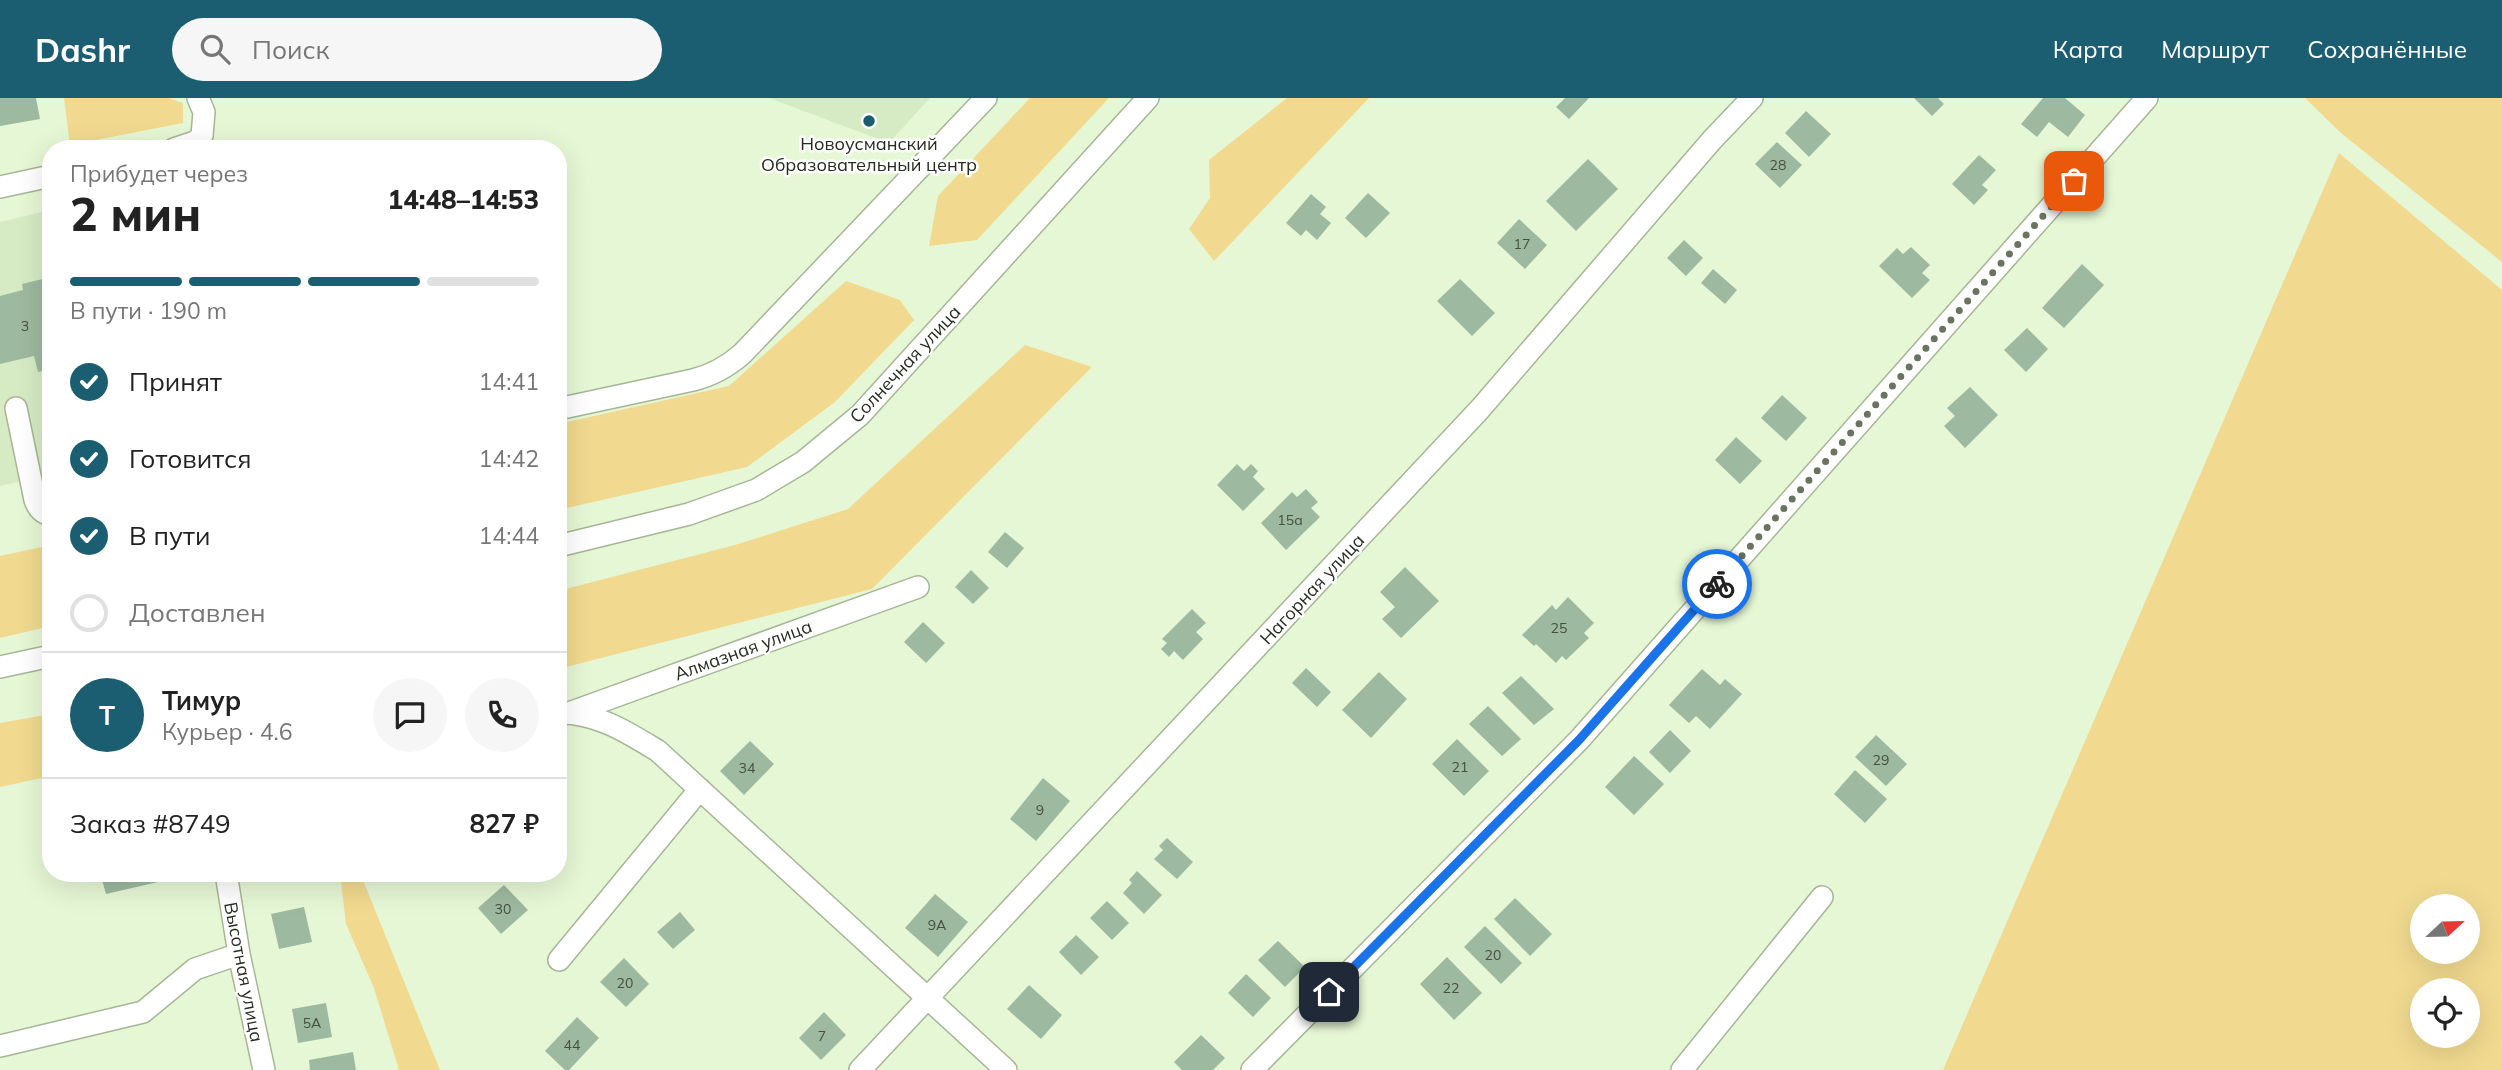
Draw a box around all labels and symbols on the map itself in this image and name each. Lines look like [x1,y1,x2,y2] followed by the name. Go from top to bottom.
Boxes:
[861,113,877,129] marker: Новоусманский Образовательный центр
[761,132,977,176] place label: Новоусманский Образовательный центр
[2044,151,2104,211] pin
[1770,156,1786,174] house number: 28
[1514,235,1530,253] house number: 17
[845,300,965,428] street label: Солнечная улица
[21,317,29,335] house number: 3
[1277,511,1303,529] house number: 15а
[1255,529,1369,649] street label: Нагорная улица
[1682,549,1752,619] courier
[671,614,815,686] street label: Алмазная улица
[1551,619,1567,637] house number: 25
[1873,751,1889,769] house number: 29
[1452,758,1468,776] house number: 21
[739,759,756,777] house number: 34
[1036,801,1044,819] house number: 9
[2410,894,2480,964] north arrow
[219,900,269,1044] street label: Высотная улица
[495,900,511,918] house number: 30
[928,916,947,934] house number: 9А
[1485,946,1501,964] house number: 20
[1299,962,1359,1022] pin
[617,974,633,992] house number: 20
[1443,979,1459,997] house number: 22
[303,1014,322,1032] house number: 5А
[818,1027,826,1045] house number: 7
[564,1036,581,1054] house number: 44

